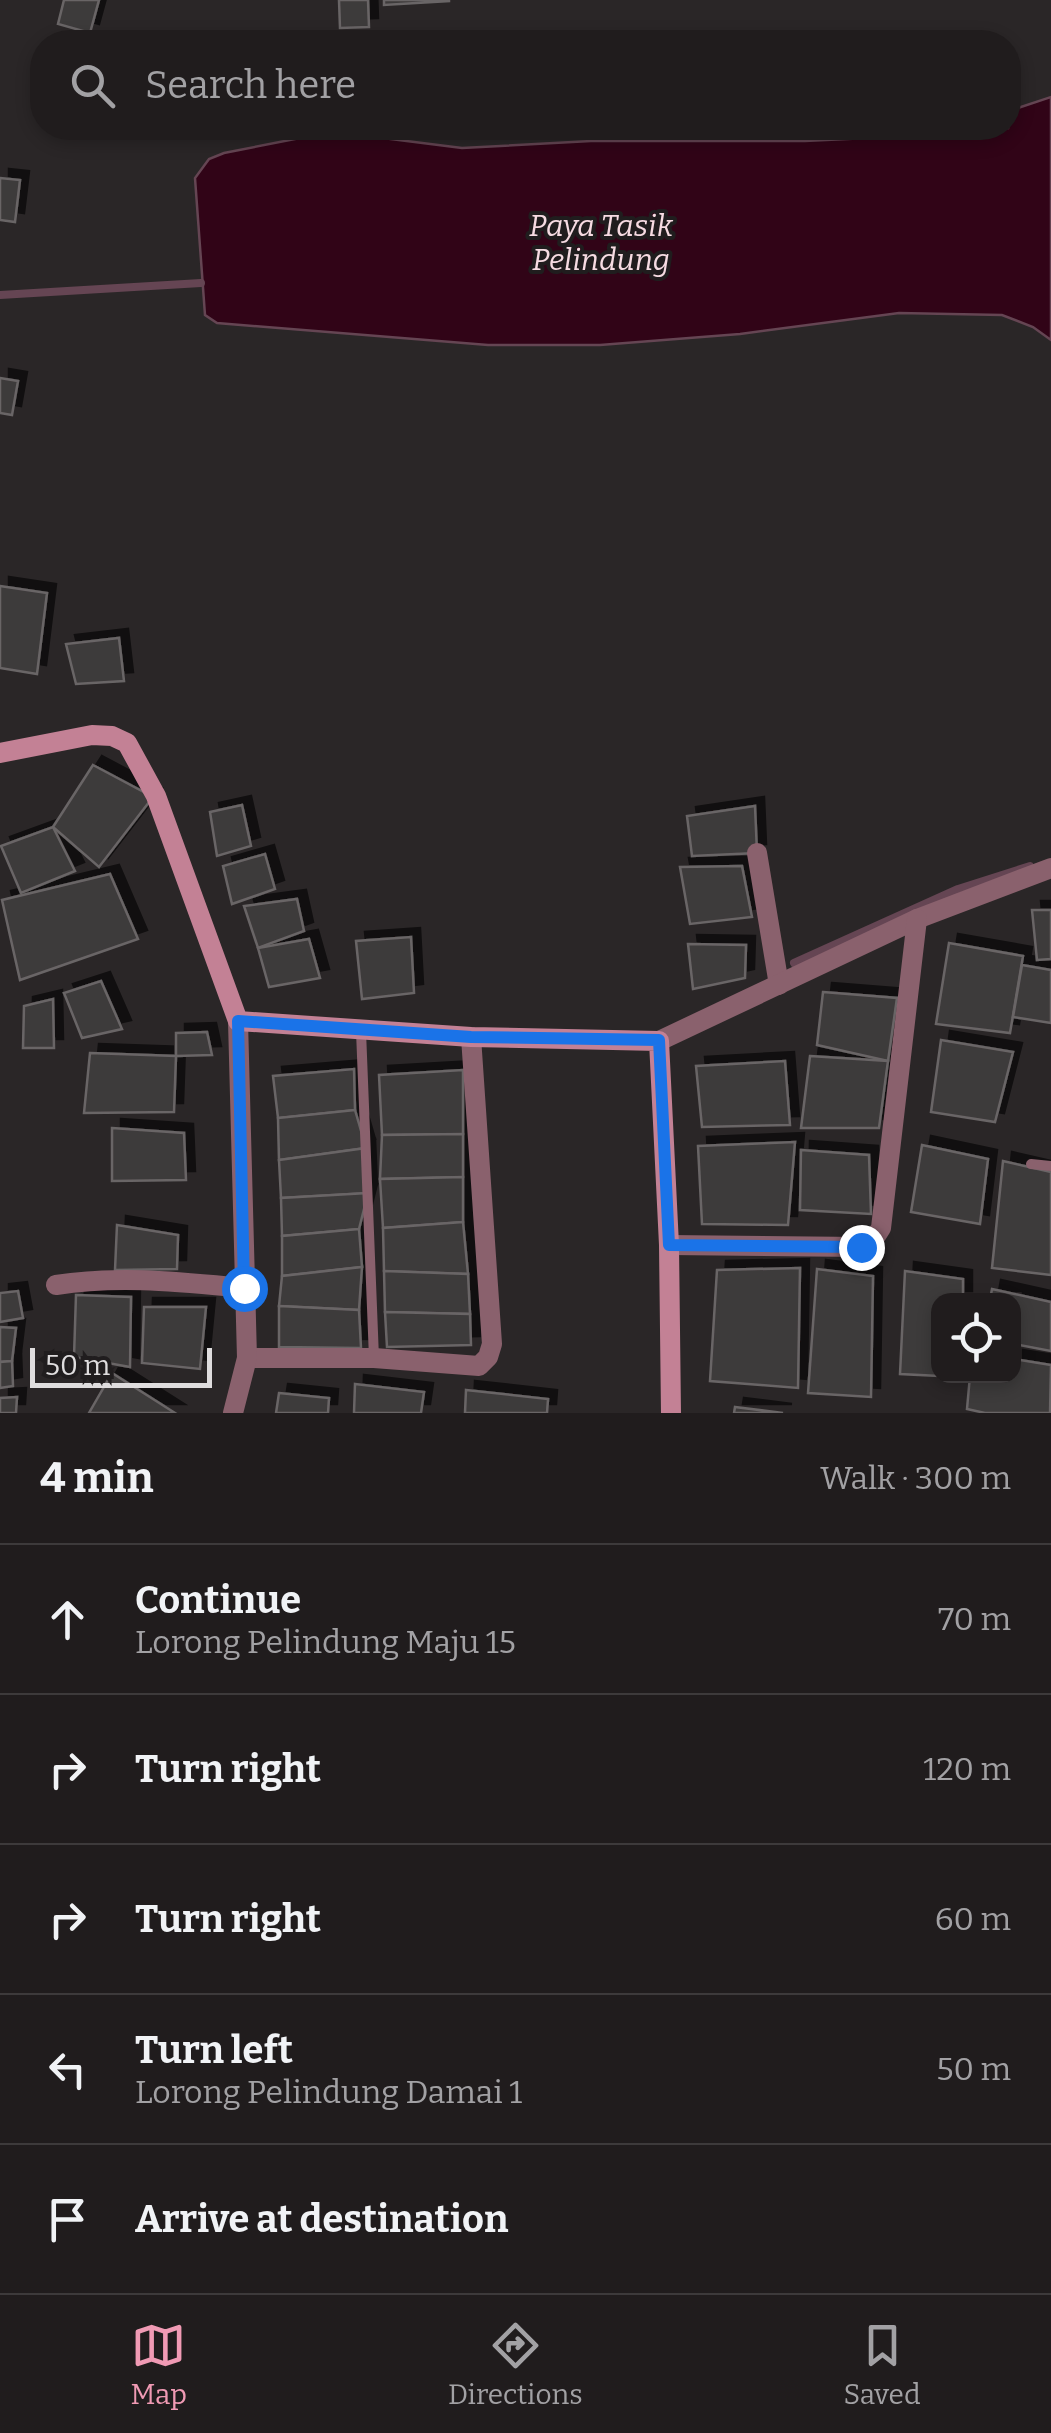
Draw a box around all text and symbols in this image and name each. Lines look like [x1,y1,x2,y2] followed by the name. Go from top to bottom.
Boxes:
[30,30,1021,140] search box
[65,58,120,113] icon: search
[145,62,356,108] text: Search here
[529,208,674,278] water label: Paya Tasik Pelindung
[839,1225,885,1271] route end
[222,1266,268,1312] route start
[931,1293,1021,1383] map controls
[931,1293,1021,1383] button: locate
[30,1343,212,1388] scale bar
[45,1349,110,1382] text: 50 m
[40,1453,154,1503] text: 4 min
[820,1459,1011,1497] text: Walk · 300 m
[135,1577,301,1623] text: Continue
[40,1592,95,1647] icon: ahead
[938,1600,1011,1638] text: 70 m
[135,1623,516,1661] text: Lorong Pelindung Maju 15
[40,1742,95,1797] icon: right
[135,1746,321,1792] text: Turn right
[923,1750,1011,1788] text: 120 m
[40,1892,95,1947] icon: right
[135,1896,321,1942] text: Turn right
[935,1900,1011,1938] text: 60 m
[135,2027,293,2073] text: Turn left
[40,2042,95,2097] icon: left
[936,2050,1011,2088] text: 50 m
[135,2073,522,2111] text: Lorong Pelindung Damai 1
[40,2192,95,2247] icon: arrive
[135,2196,508,2242] text: Arrive at destination
[130,2318,187,2411] tab: Map
[448,2318,583,2411] tab: Directions
[844,2318,921,2411] tab: Saved

